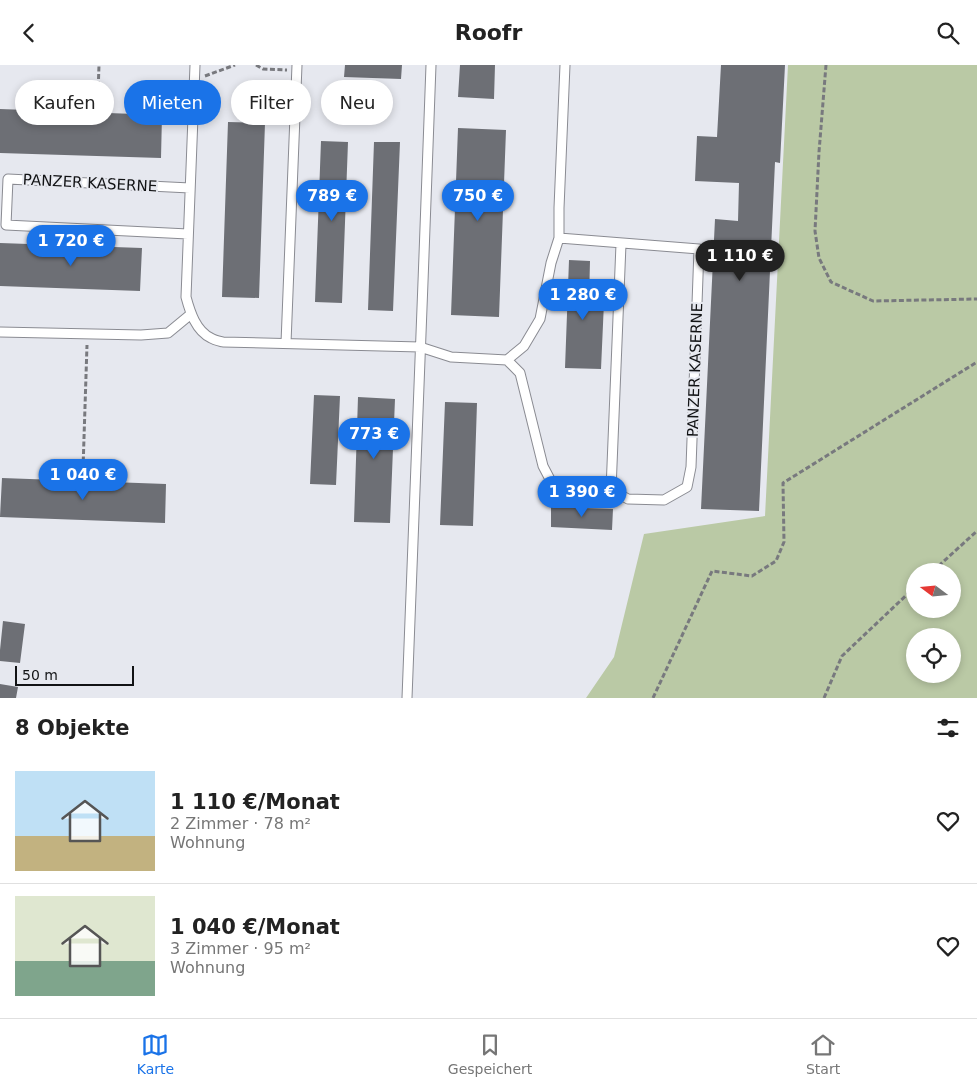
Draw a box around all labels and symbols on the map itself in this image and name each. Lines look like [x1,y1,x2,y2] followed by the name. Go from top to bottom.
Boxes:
[22,170,158,196] street label: PANZER KASERNE
[297,179,367,222] pin: 789 €
[443,179,513,222] pin: 750 €
[25,225,117,267] pin: 1 720 €
[694,239,786,282] pin: 1 110 €
[537,279,629,321] pin: 1 280 €
[684,302,706,438] street label: PANZER KASERNE
[339,417,409,460] pin: 773 €
[37,459,129,501] pin: 1 040 €
[536,475,628,518] pin: 1 390 €
[906,563,961,617] north arrow
[15,663,134,686] scale bar

